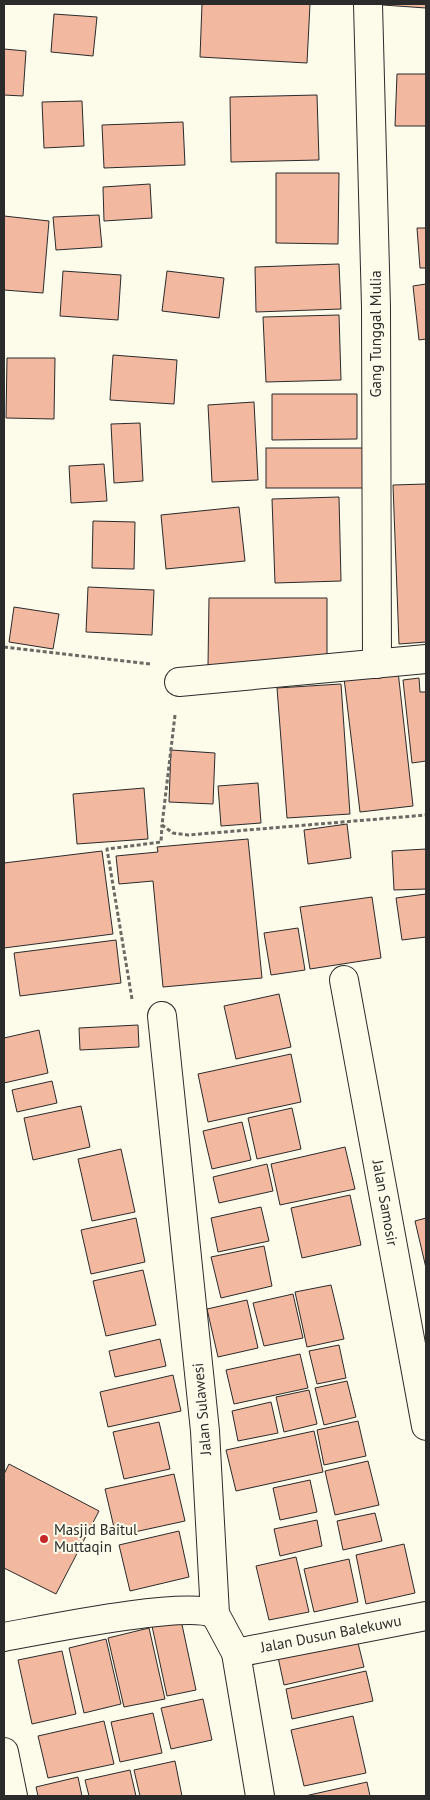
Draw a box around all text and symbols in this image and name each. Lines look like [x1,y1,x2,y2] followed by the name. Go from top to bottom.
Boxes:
[366,270,385,398] street label: Gang Tunggal Mulia
[368,1157,402,1247] street label: Jalan Samosir
[188,1362,215,1457] street label: Jalan Sulawesi
[54,1520,138,1556] place label: Masjid Baitul Muttaqin
[38,1533,50,1545] marker: Masjid Baitul Muttaqin
[258,1611,403,1657] street label: Jalan Dusun Balekuwu

